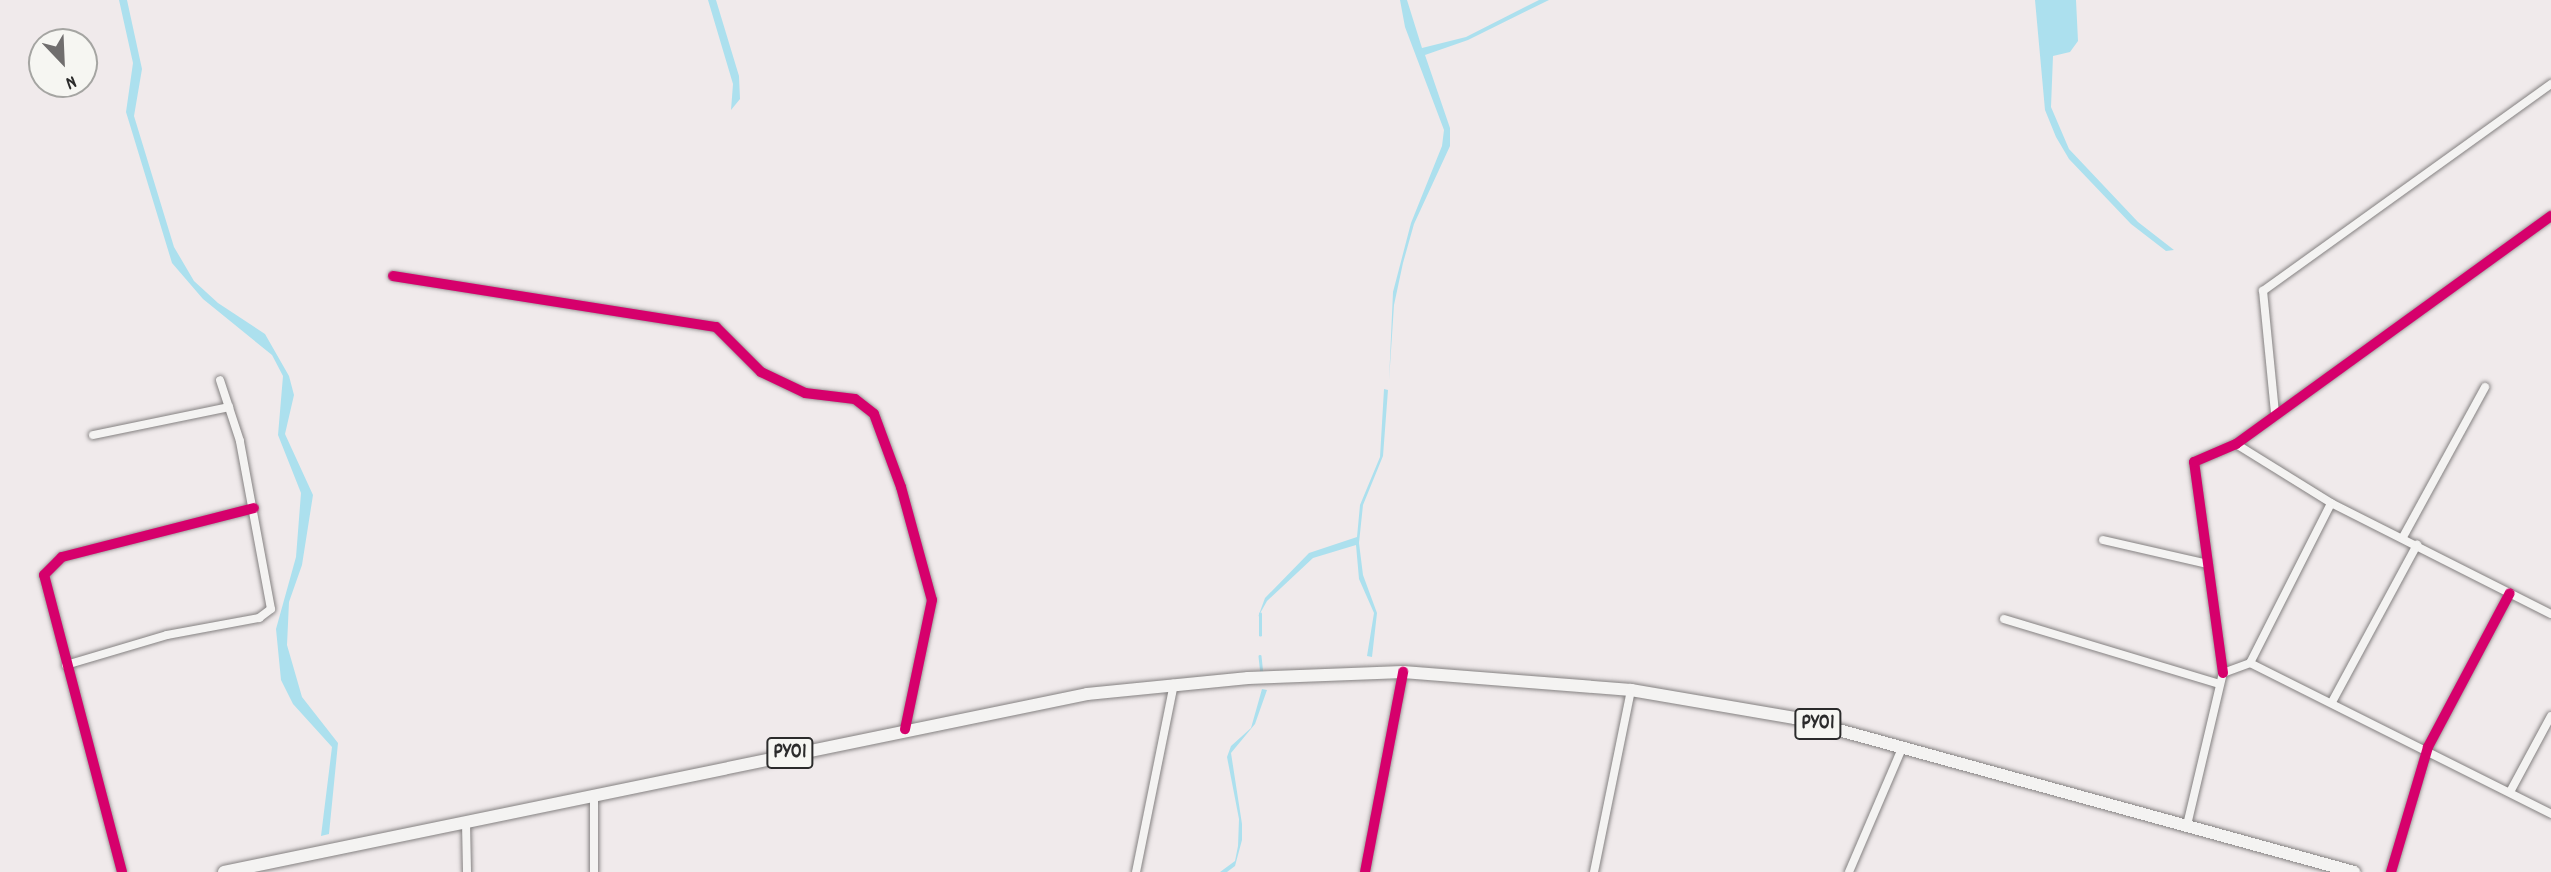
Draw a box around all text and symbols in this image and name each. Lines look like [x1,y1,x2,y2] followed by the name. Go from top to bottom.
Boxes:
[28,28,98,98] north arrow
[61,67,80,95] text: N
[1794,706,1842,742] road number: PY01
[766,736,814,770] road number: PY01

